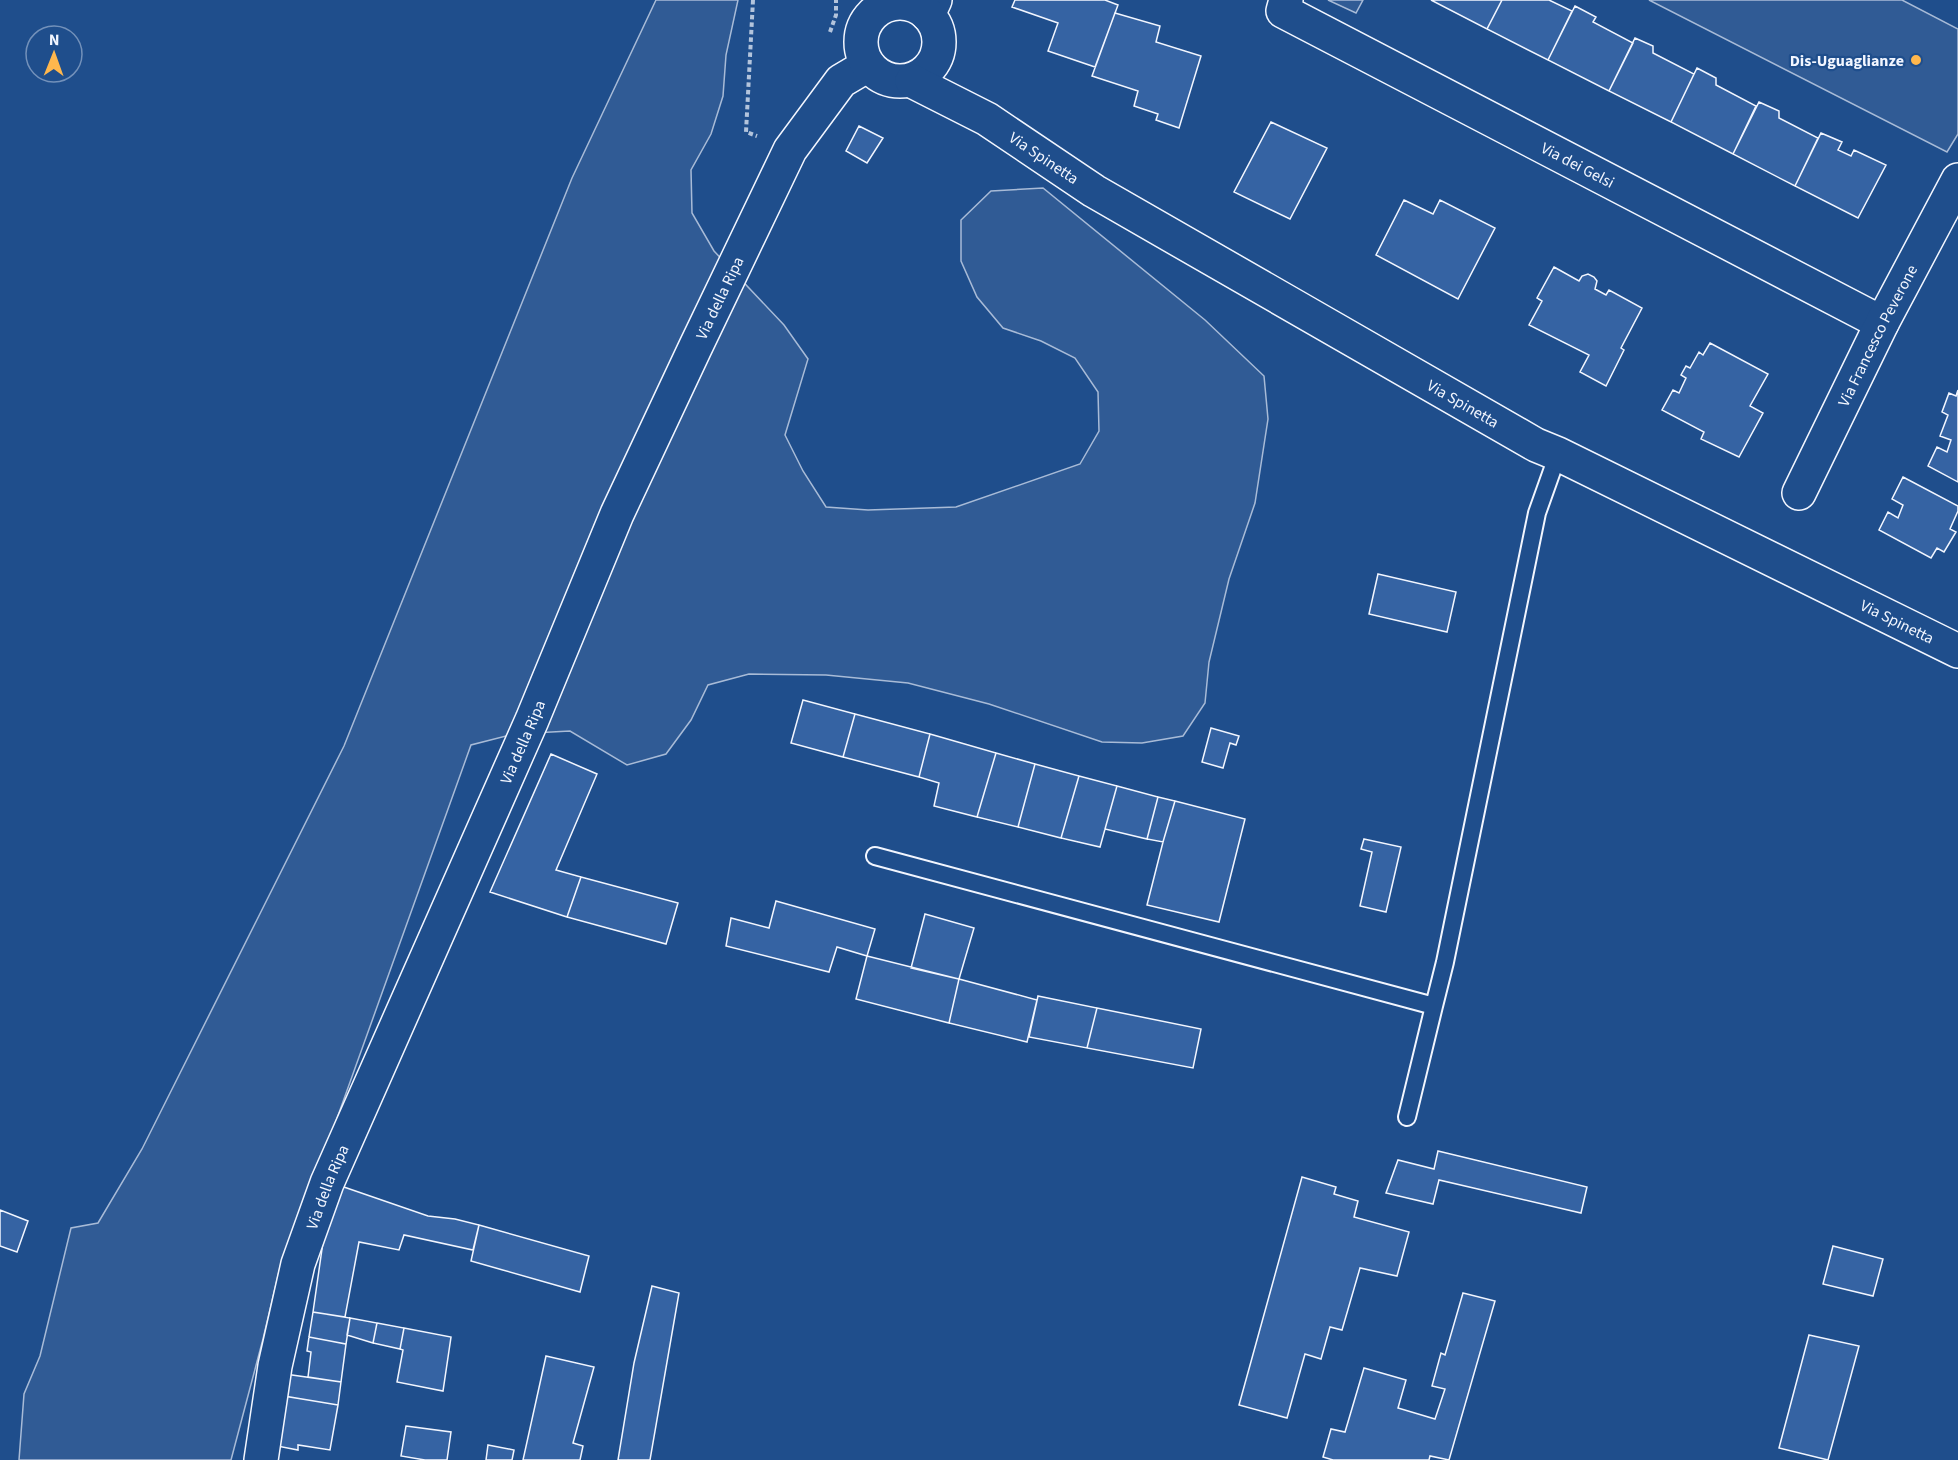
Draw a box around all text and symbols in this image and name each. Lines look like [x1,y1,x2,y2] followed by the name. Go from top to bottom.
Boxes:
[24,24,84,84] north arrow
[49,29,60,51] text: N
[1790,50,1904,72] place label: Dis-Uguaglianze
[1909,53,1923,67] marker: Dis-Uguaglianze
[1004,127,1083,190] street label: Via Spinetta
[1537,137,1618,194] street label: Via dei Gelsi
[691,253,749,343] street label: Via della Ripa
[1833,261,1923,410] street label: Via Francesco Peverone
[1423,375,1503,433] street label: Via Spinetta
[1856,595,1938,650] street label: Via Spinetta
[495,697,551,788] street label: Via della Ripa
[301,1141,355,1233] street label: Via della Ripa

